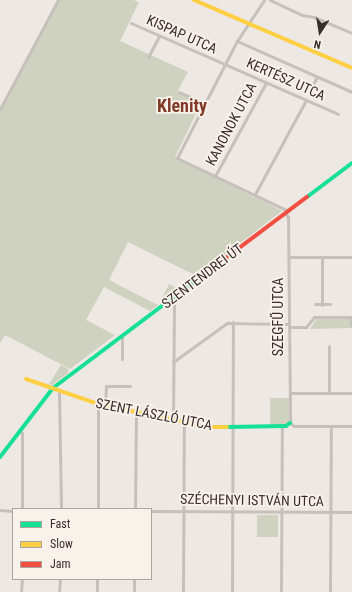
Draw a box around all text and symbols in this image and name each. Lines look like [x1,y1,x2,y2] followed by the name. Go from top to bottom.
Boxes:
[144,11,220,57] street label: KISPAP UTCA
[300,12,340,52] north arrow
[313,37,322,51] text: N
[244,54,328,104] street label: KERTÉSZ UTCA
[202,80,260,168] street label: KANONOK UTCA
[157,95,207,117] district label: Klenity
[158,240,246,312] street label: SZENTENDREI ÚT
[270,278,286,356] street label: SZEGFŰ UTCA
[94,394,214,434] street label: SZENT LÁSZLÓ UTCA
[180,490,324,510] street label: SZÉCHENYI ISTVÁN UTCA
[12,508,152,580] legend
[50,517,70,531] text: Fast
[50,537,73,551] text: Slow
[50,557,71,571] text: Jam

